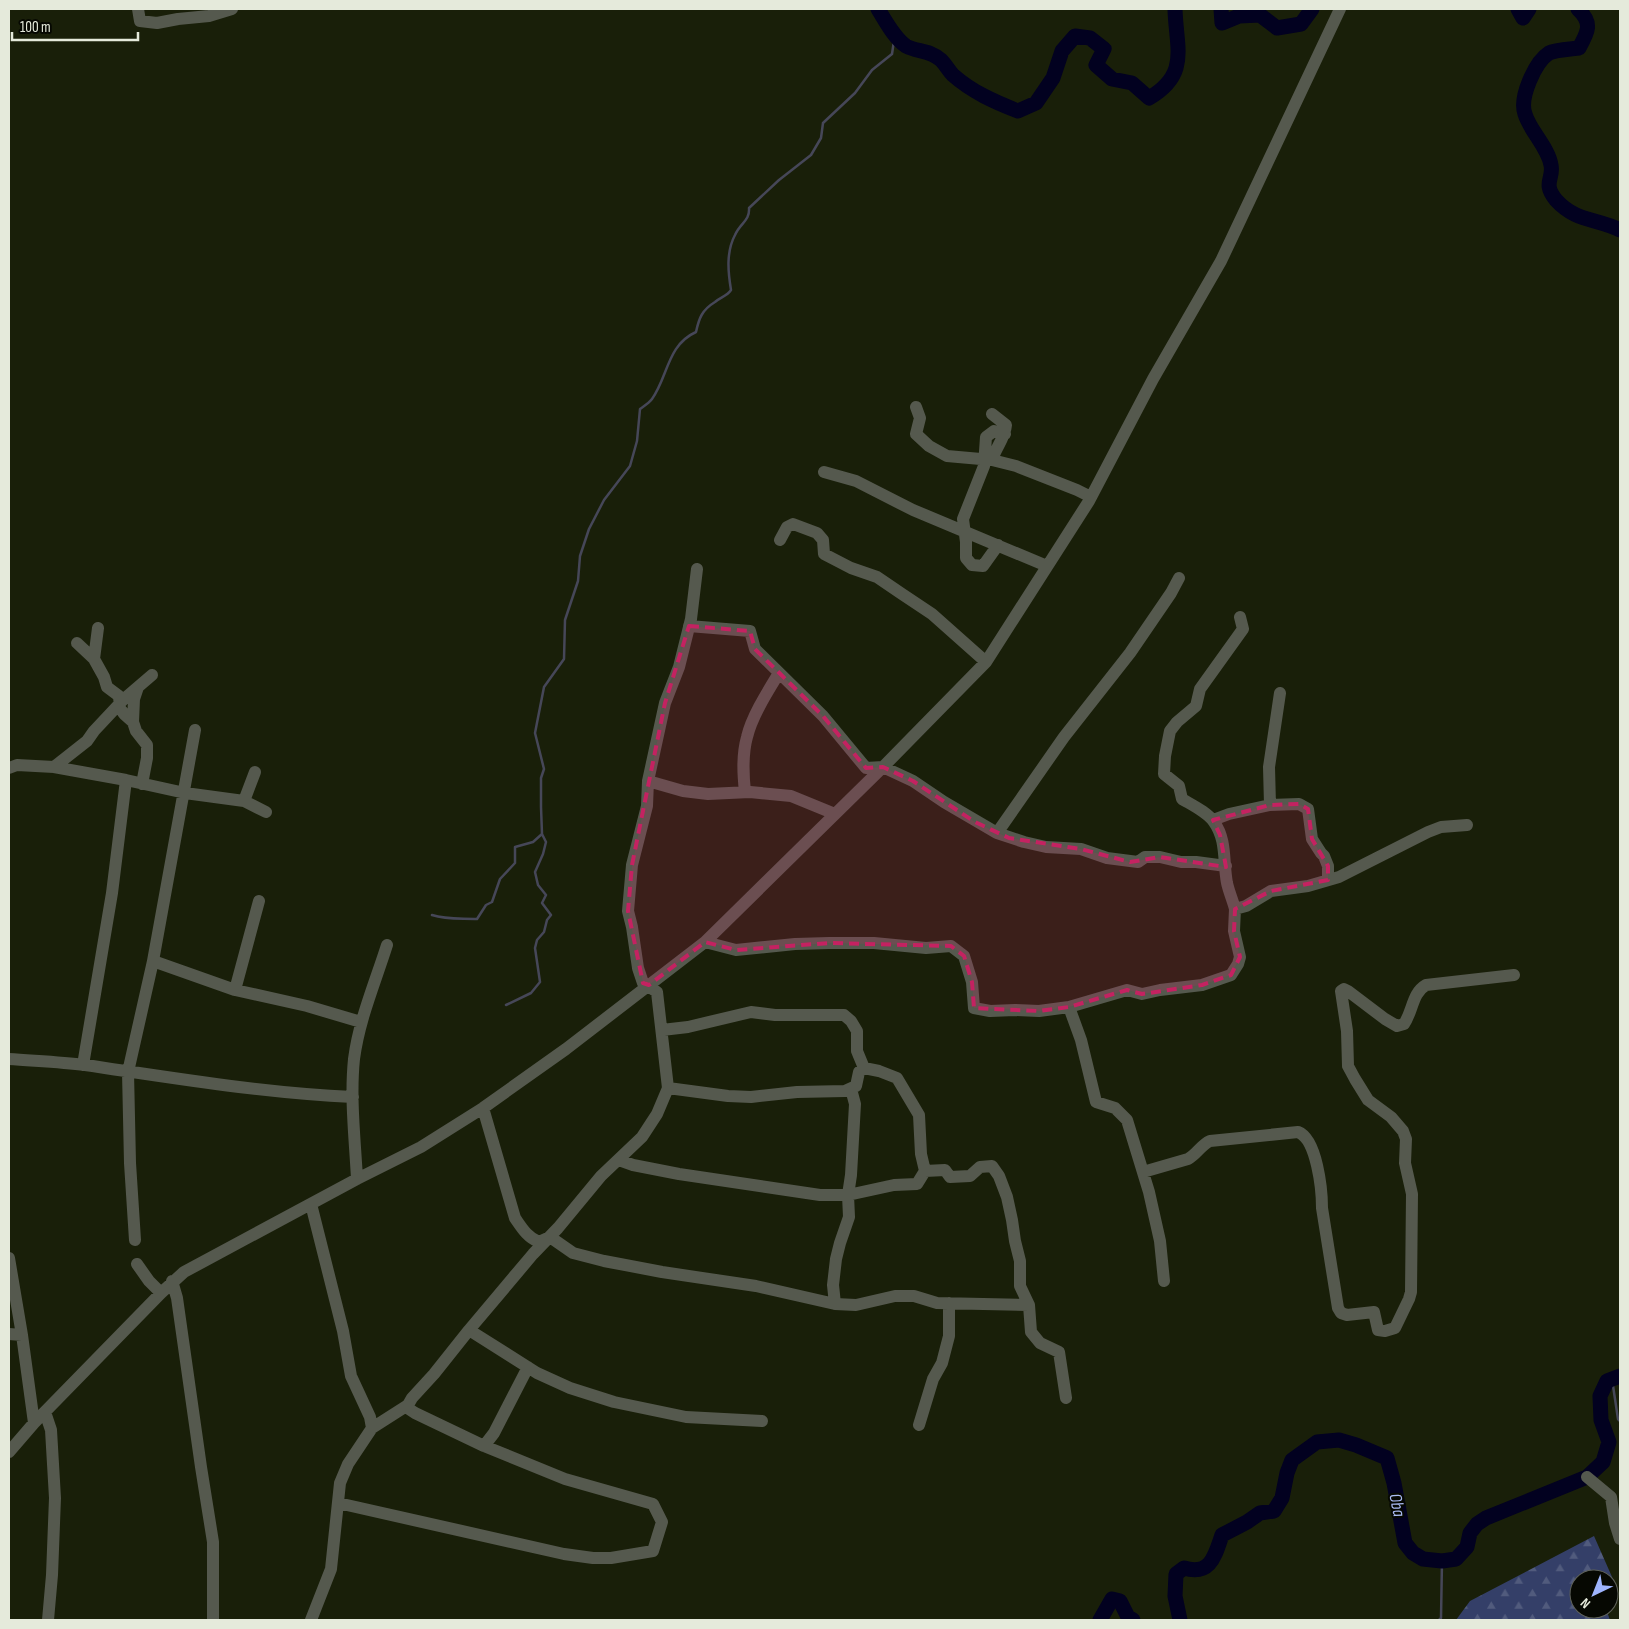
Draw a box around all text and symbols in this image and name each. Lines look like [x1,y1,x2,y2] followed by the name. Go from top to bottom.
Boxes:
[12,10,139,42] scale bar
[20,18,51,37] text: 100 m
[1384,1491,1410,1519] water label: Oba
[1569,1569,1619,1619] north arrow
[1577,1594,1594,1612] text: N

